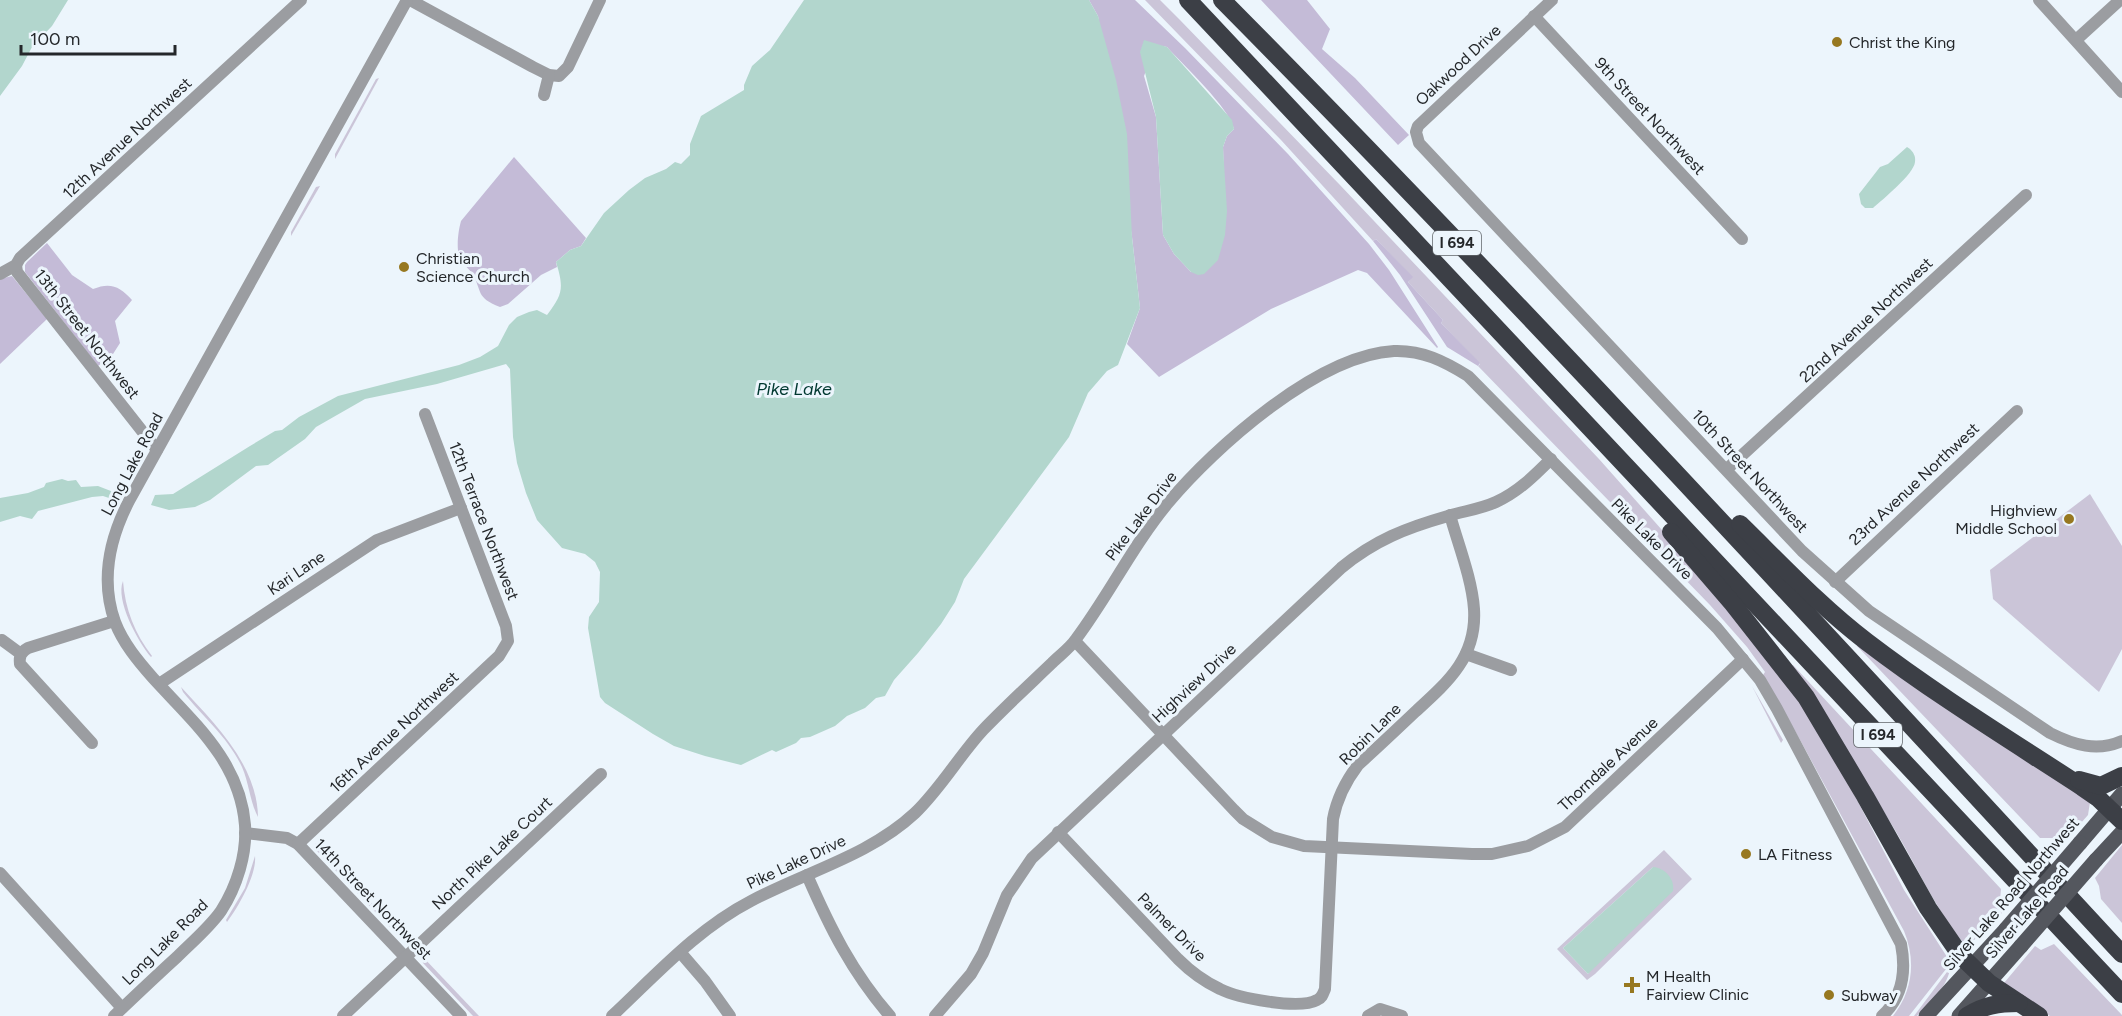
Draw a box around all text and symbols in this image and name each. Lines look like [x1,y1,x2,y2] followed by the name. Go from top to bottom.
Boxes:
[21,18,176,56] scale bar
[1411,21,1505,109] street label: Oakwood Drive
[30,28,80,50] text: 100 m
[1849,33,1956,52] place label: Christ the King
[1830,35,1844,49] marker: Christ the King
[1591,53,1709,179] street label: 9th Street Northwest
[59,73,195,203] street label: 12th Avenue Northwest
[1433,231,1481,255] road number: I 694
[416,249,530,286] place label: Christian Science Church
[1796,253,1936,387] street label: 22nd Avenue Northwest
[397,260,411,274] marker: Christian Science Church
[30,265,144,403] street label: 13th Street Northwest
[756,378,832,400] water label: Pike Lake
[1688,406,1812,536] street label: 10th Street Northwest
[97,409,167,519] street label: Long Lake Road
[1845,419,1983,549] street label: 23rd Avenue Northwest
[445,439,523,603] street label: 12th Terrace Northwest
[1101,467,1181,564] street label: Pike Lake Drive
[1607,494,1697,584] street label: Pike Lake Drive
[1955,501,2057,538] place label: Highview Middle School
[2062,512,2076,526] marker: Highview Middle School
[264,547,328,599] street label: Kari Lane
[1148,639,1240,727] street label: Highview Drive
[326,667,462,797] street label: 16th Avenue Northwest
[1335,699,1405,769] street label: Robin Lane
[1554,713,1662,815] street label: Thorndale Avenue
[1854,723,1902,747] road number: I 694
[428,792,556,914] street label: North Pike Lake Court
[1939,813,2083,975] street label: Silver Lake Road Northwest
[743,831,849,893] street label: Pike Lake Drive
[310,835,436,963] street label: 14th Street Northwest
[1758,845,1832,864] place label: LA Fitness
[1739,847,1753,861] marker: LA Fitness
[1981,862,2073,962] street label: Silver Lake Road
[1134,889,1211,966] street label: Palmer Drive
[118,895,212,989] street label: Long Lake Road
[1646,967,1749,1004] place label: M Health Fairview Clinic
[1623,976,1641,994] marker: M Health Fairview Clinic
[1841,986,1898,1005] place label: Subway
[1822,988,1836,1002] marker: Subway

